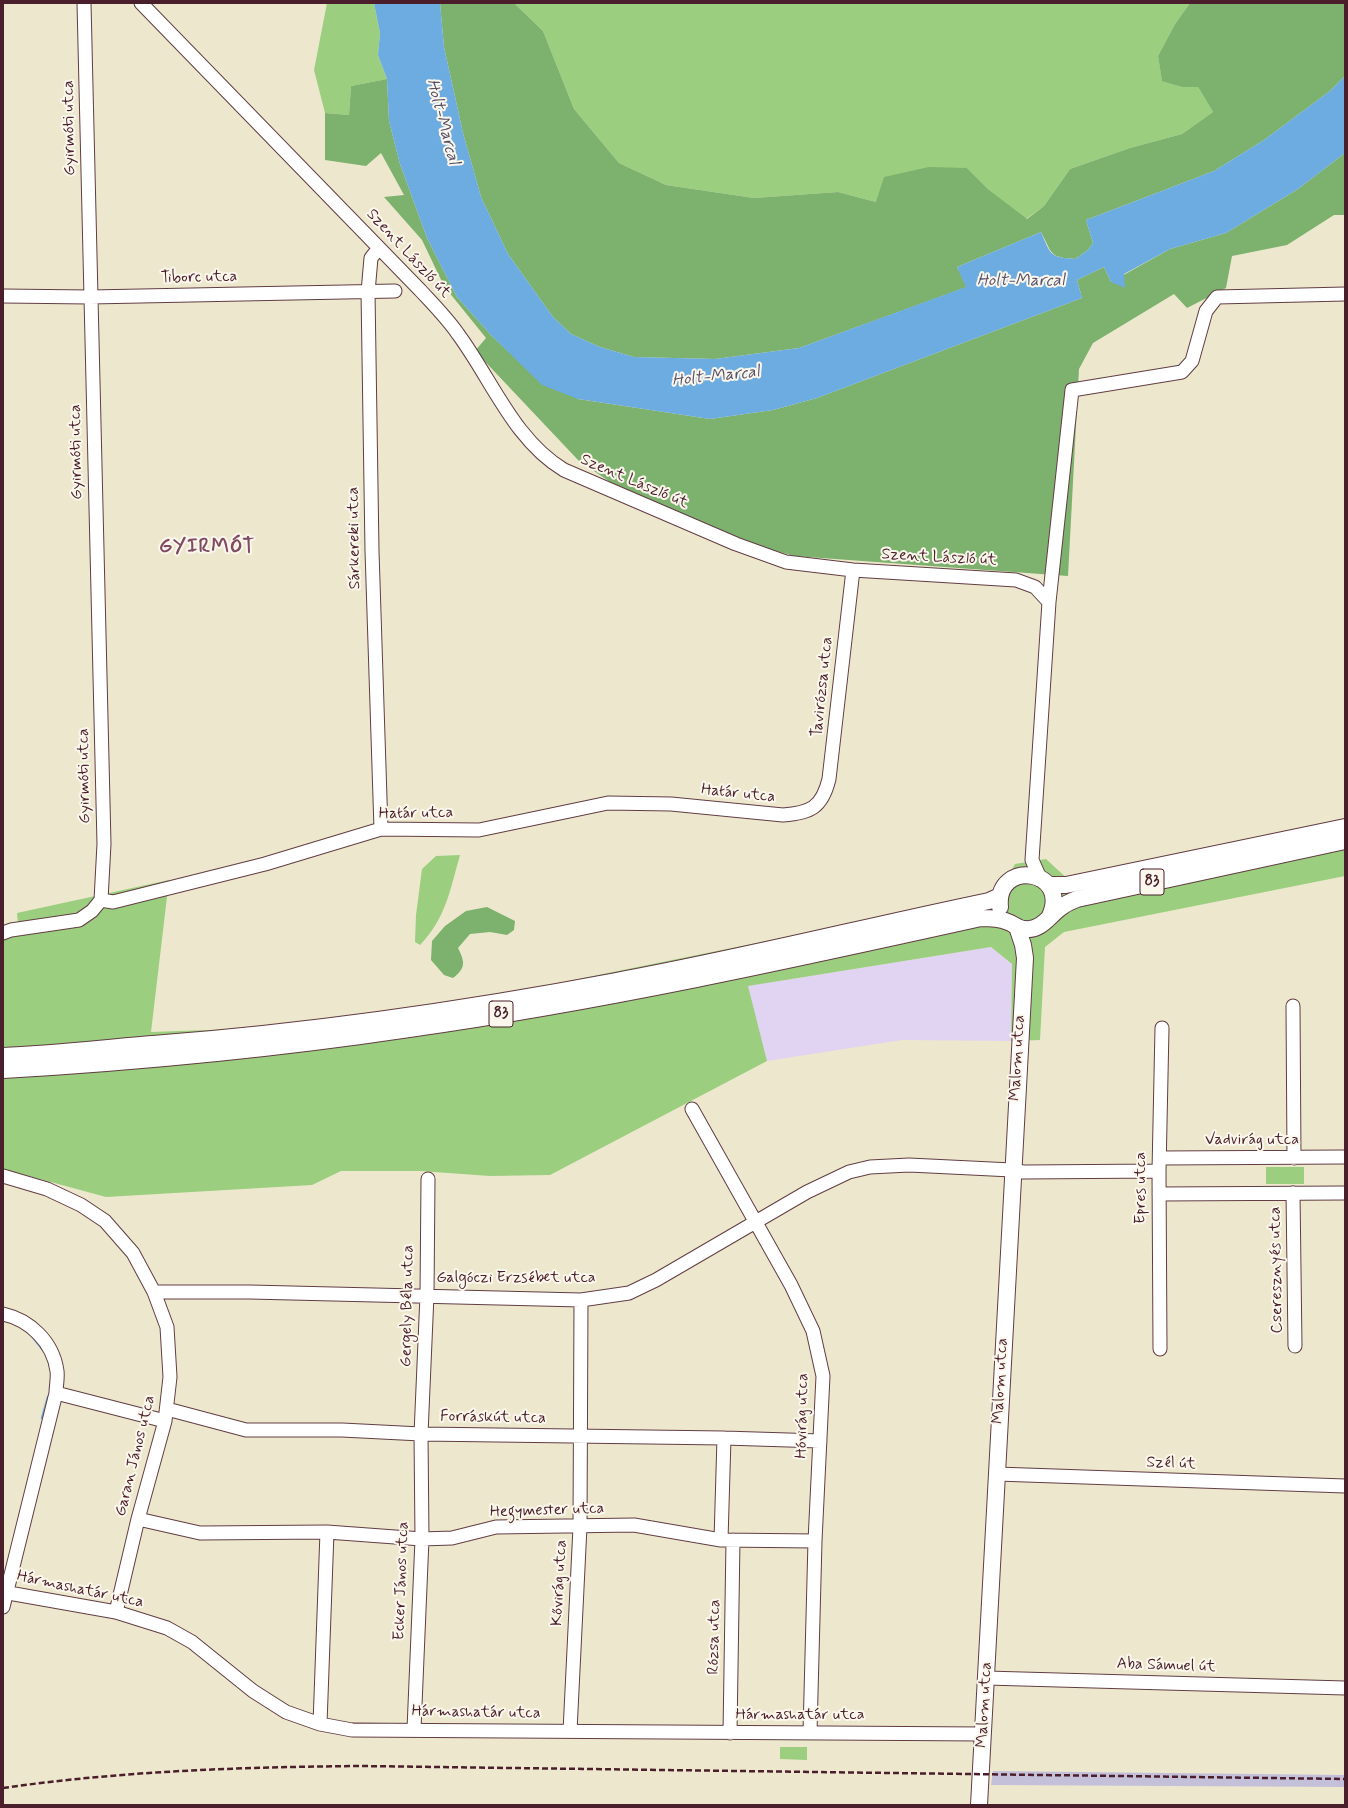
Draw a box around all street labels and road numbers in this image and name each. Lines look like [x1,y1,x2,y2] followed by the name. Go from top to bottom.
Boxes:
[60,80,80,176] street label: Gyirmóti utca
[362,205,454,303] street label: Szent László út
[160,268,238,288] street label: Tiborc utca
[67,404,87,500] street label: Gyirmóti utca
[577,451,691,513] street label: Szent László út
[345,487,365,589] street label: Sárkereki utca
[881,545,997,571] street label: Szent László út
[808,636,838,738] street label: Tavirózsa utca
[75,728,95,824] street label: Gyirmóti utca
[700,781,776,807] street label: Határ utca
[379,804,453,824] street label: Határ utca
[1140,869,1164,895] road number: 83
[489,1001,513,1027] road number: 83
[1006,1015,1030,1101] street label: Malom utca
[1205,1131,1299,1151] street label: Vadvirág utca
[1132,1152,1152,1224] street label: Epres utca
[1266,1206,1288,1334] street label: Cseresznyés utca
[397,1245,419,1367] street label: Gergely Béla utca
[436,1269,596,1289] street label: Galgóczi Erzsébet utca
[989,1338,1013,1424] street label: Malom utca
[793,1373,813,1459] street label: Hóvirág utca
[112,1394,160,1518] street label: Garan János utca
[440,1407,546,1429] street label: Forráskút utca
[1146,1454,1196,1474] street label: Szél út
[489,1499,605,1523] street label: Hegymester utca
[390,1521,414,1641] street label: Ecker János utca
[548,1539,572,1627] street label: Kővirág utca
[15,1567,145,1613] street label: Hármashatár utca
[705,1599,725,1675] street label: Rózsa utca
[1116,1655,1216,1677] street label: Aba Sámuel út
[973,1662,997,1748] street label: Malom utca
[411,1702,541,1724] street label: Hármashatár utca
[735,1706,865,1726] street label: Hármashatár utca

